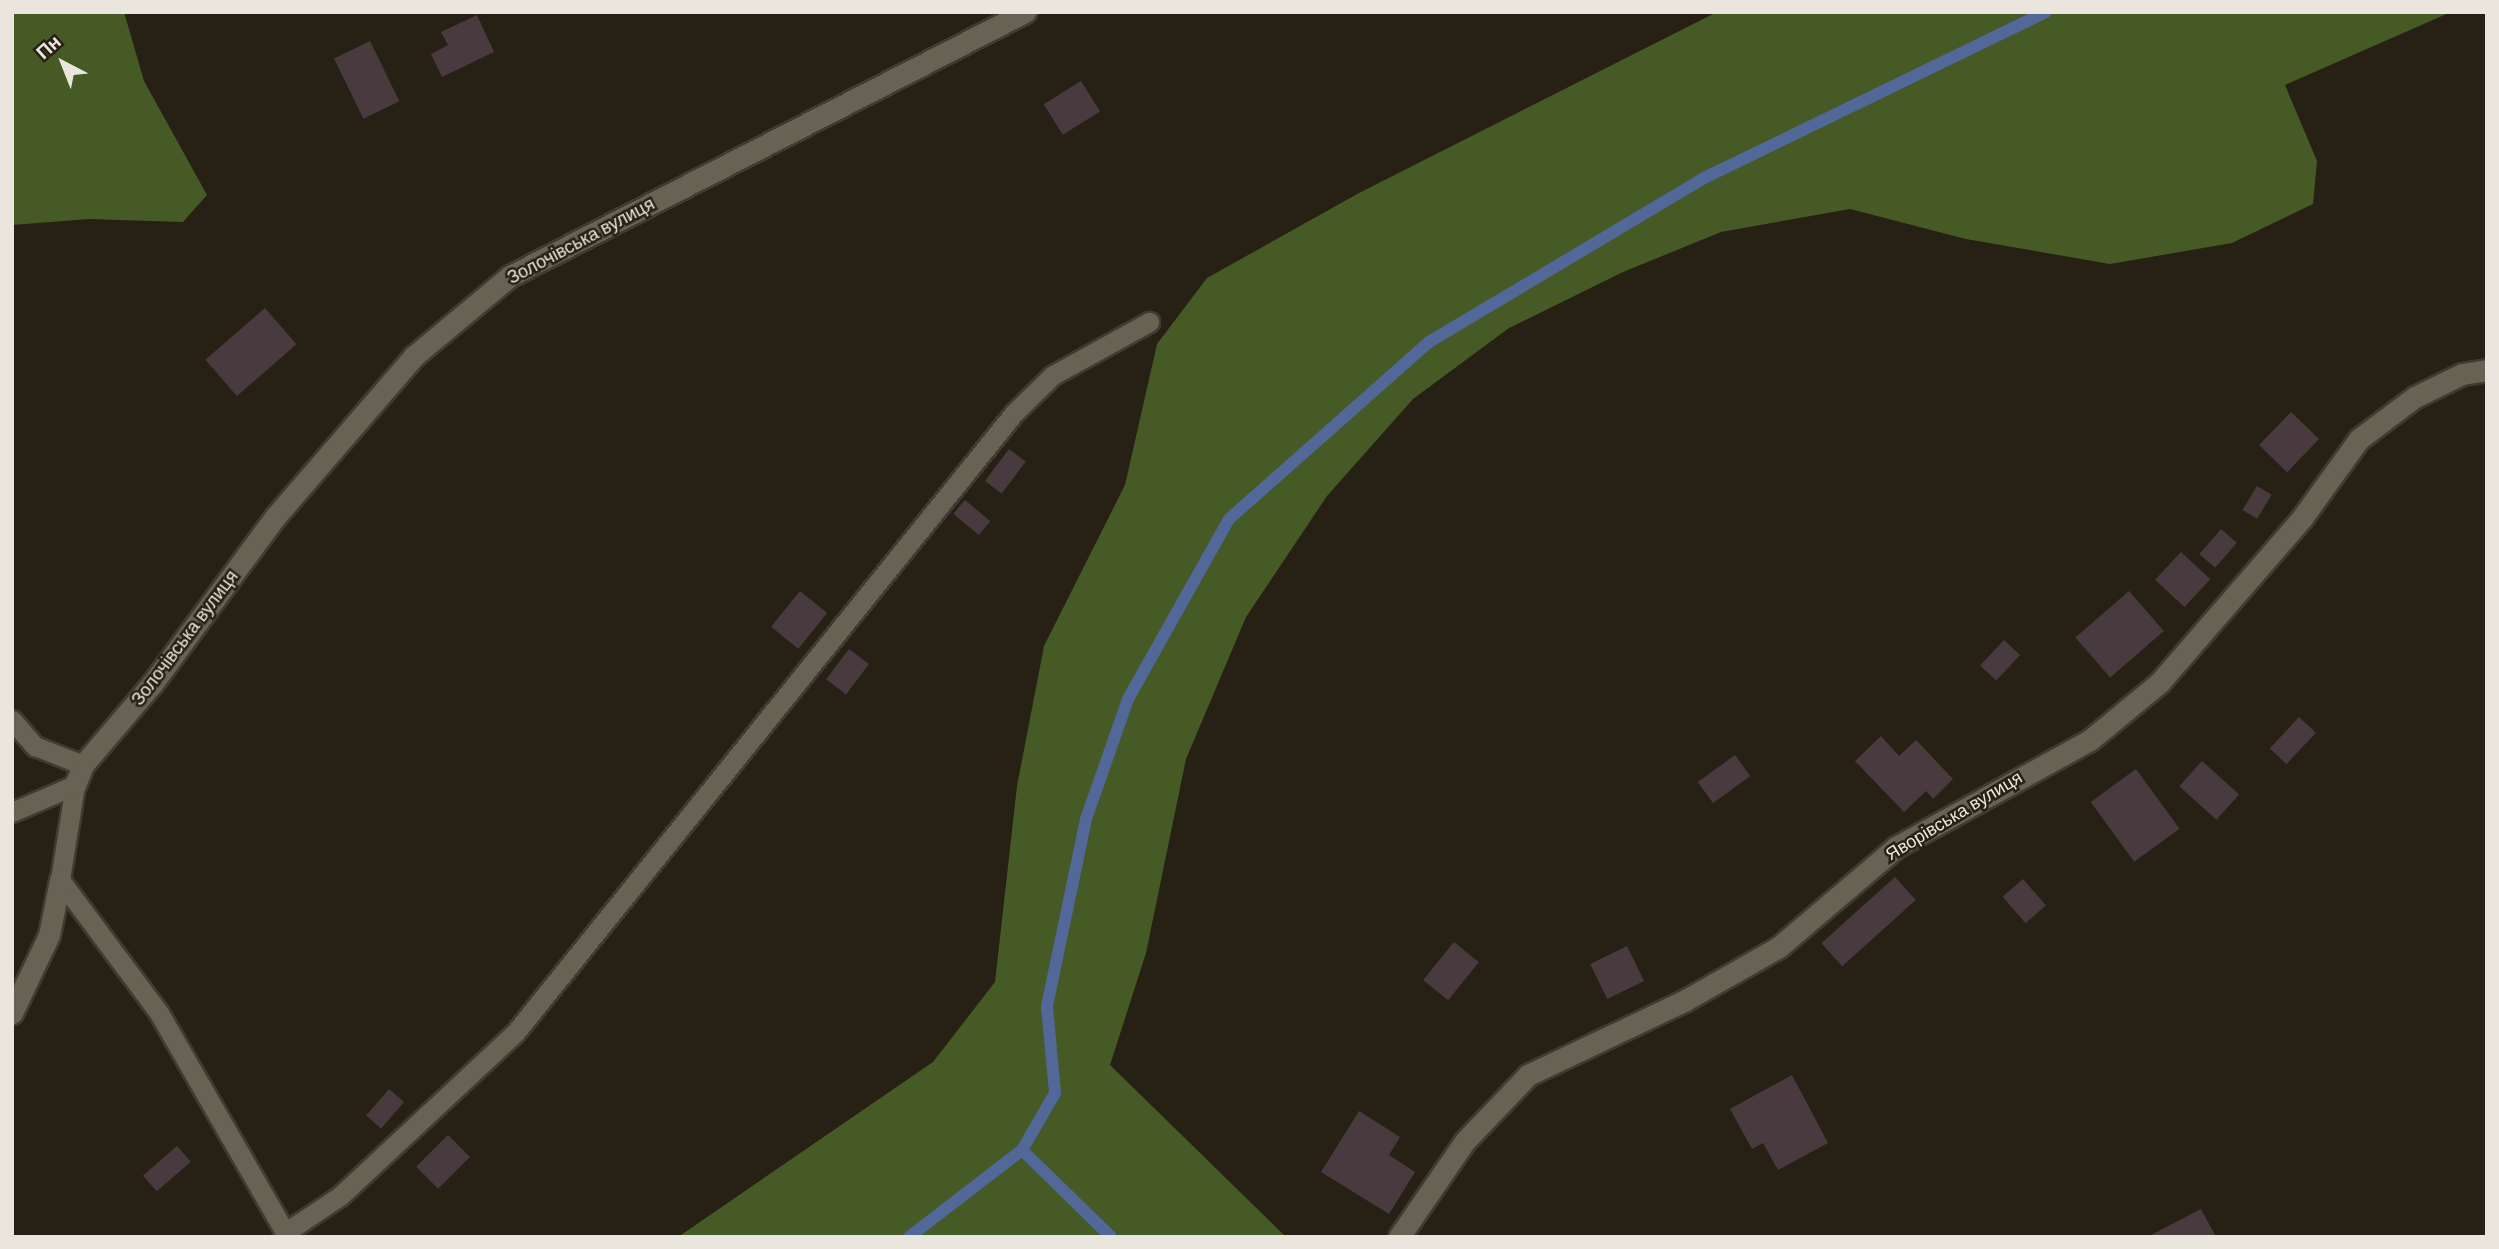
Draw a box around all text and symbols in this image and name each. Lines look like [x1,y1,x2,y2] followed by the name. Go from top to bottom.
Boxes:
[28,28,98,98] north arrow
[31,29,66,65] text: Пн
[504,193,658,289] street label: Золочівська вулиця
[127,566,243,710] street label: Золочівська вулиця
[1882,767,2026,865] street label: Яворівська вулиця

